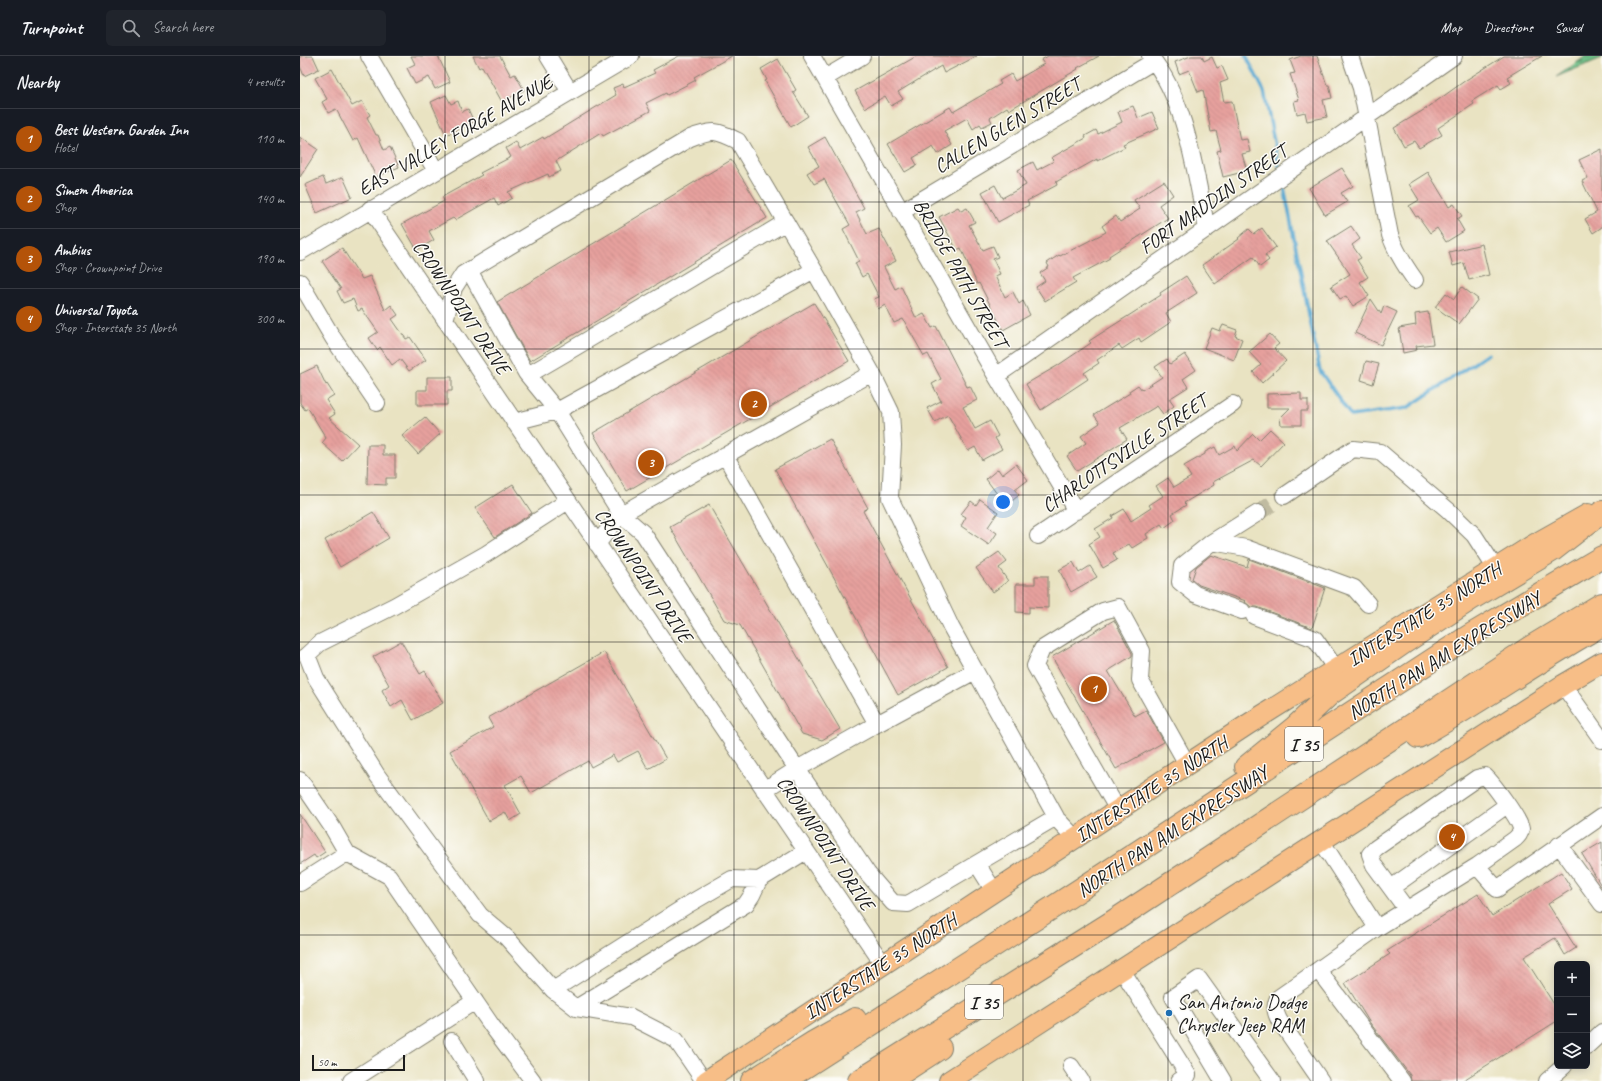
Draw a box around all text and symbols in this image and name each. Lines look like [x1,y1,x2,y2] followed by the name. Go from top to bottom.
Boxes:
[106,10,386,46] search box
[20,16,82,40] text: Turnpoint
[120,17,142,39] icon: search
[152,18,214,37] text: Search here
[1441,19,1462,36] text: Map
[1484,19,1533,36] text: Directions
[1555,19,1582,36] text: Saved
[353,68,559,201] street label: EAST VALLEY FORGE AVENUE
[930,69,1089,179] street label: CALLEN GLEN STREET
[16,72,59,93] text: Nearby
[246,74,284,90] text: 4 results
[54,121,188,140] text: Best Western Garden Inn
[26,131,32,147] text: 1
[256,131,284,147] text: 110 m
[1135,136,1296,260] street label: FORT MADDIN STREET
[54,140,77,156] text: Hotel
[54,181,132,200] text: Simem America
[26,191,32,207] text: 2
[256,191,284,207] text: 140 m
[908,194,1016,356] street label: BRIDGE PATH STREET
[54,200,76,216] text: Shop
[407,235,518,382] street label: CROWNPOINT DRIVE
[54,241,91,260] text: Ambius
[26,251,32,267] text: 3
[256,251,284,267] text: 190 m
[54,260,161,276] text: Shop · Crownpoint Drive
[54,301,137,320] text: Universal Toyota
[26,311,32,327] text: 4
[256,311,284,327] text: 300 m
[54,320,177,336] text: Shop · Interstate 35 North
[1037,386,1216,518] street label: CHARLOTTSVILLE STREET
[741,389,767,419] pin: 2
[638,448,664,478] pin: 3
[993,492,1013,512] your location
[589,503,700,650] street label: CROWNPOINT DRIVE
[1343,555,1509,672] street label: INTERSTATE 35 NORTH
[1343,584,1548,725] street label: NORTH PAN AM EXPRESSWAY
[1081,674,1107,704] pin: 1
[1285,727,1323,761] road number: I 35
[1070,729,1235,848] street label: INTERSTATE 35 NORTH
[1072,759,1275,903] street label: NORTH PAN AM EXPRESSWAY
[771,771,882,918] street label: CROWNPOINT DRIVE
[1439,822,1465,852] pin: 4
[799,906,964,1025] street label: INTERSTATE 35 NORTH
[1554,961,1590,1069] map controls
[1554,961,1590,997] button: +
[965,985,1003,1019] road number: I 35
[1177,990,1308,1038] place label: San Antonio Dodge Chrysler Jeep RAM
[1554,997,1590,1033] button: −
[1164,1008,1174,1018] marker: San Antonio Dodge Chrysler Jeep RAM
[1554,1033,1590,1069] button: layers
[312,1053,405,1072] scale bar
[318,1055,337,1069] text: 50 m

